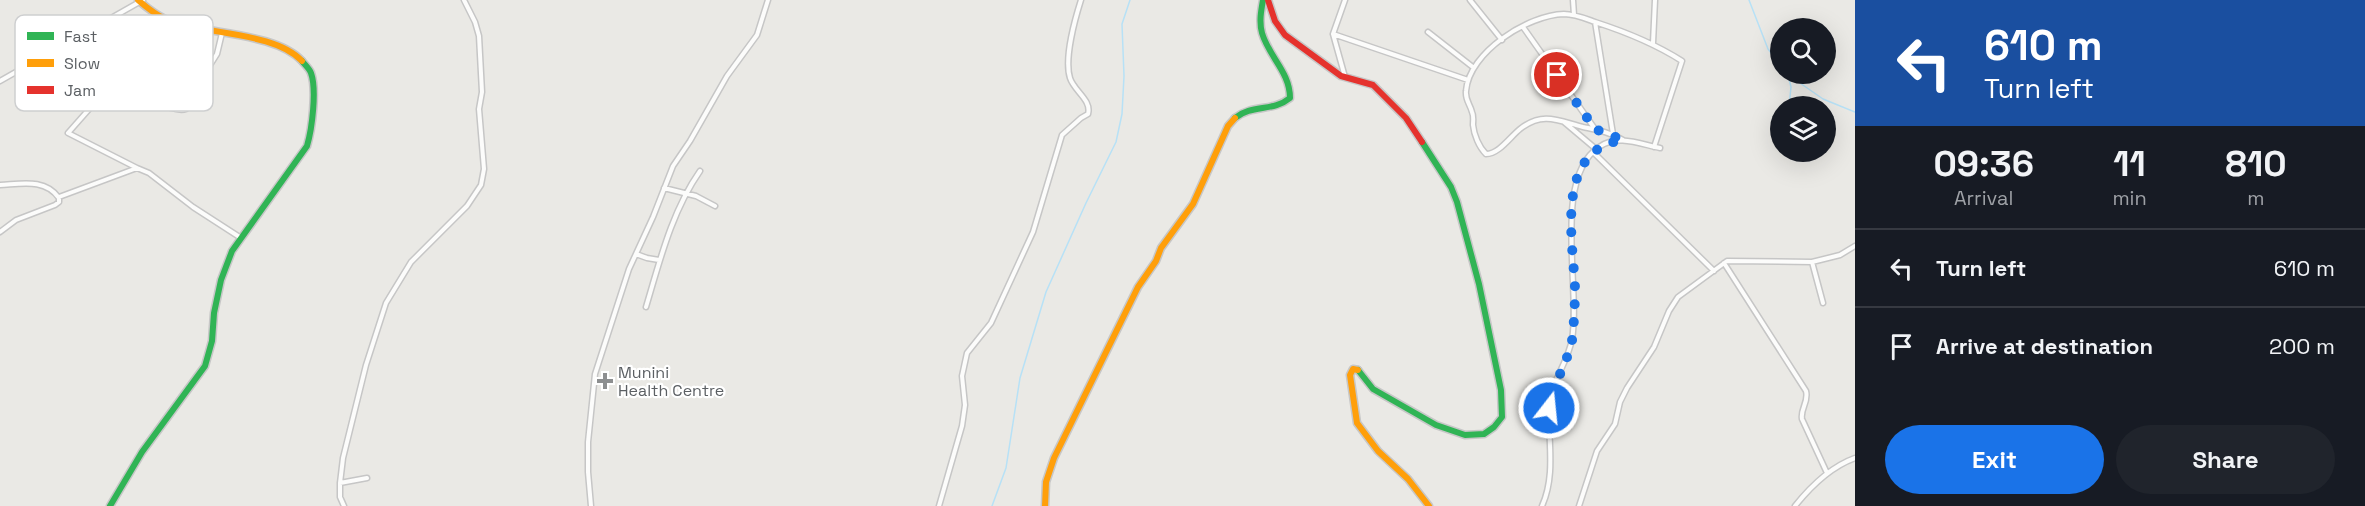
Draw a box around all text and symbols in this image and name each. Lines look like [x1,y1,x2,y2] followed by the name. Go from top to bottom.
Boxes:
[15,15,213,111] legend
[1770,18,1836,162] map controls
[1770,18,1836,84] button: search
[1984,19,2103,72] text: 610 m
[1885,24,1963,102] icon: left
[64,26,97,47] text: Fast
[1531,49,1582,100] pin
[64,53,100,74] text: Slow
[1540,58,1573,91] icon: arrive
[1984,71,2094,106] text: Turn left
[64,80,96,101] text: Jam
[1770,96,1836,162] button: layers
[1933,141,2034,187] text: 09:36
[2113,141,2146,187] text: 11
[2225,141,2286,187] text: 810
[1954,185,2013,211] text: Arrival
[2112,185,2147,211] text: min
[2247,185,2264,211] text: m
[1885,252,1918,285] icon: left
[1936,254,2026,282] text: Turn left
[2274,254,2335,282] text: 610 m
[1885,330,1918,363] icon: arrive
[1936,332,2153,360] text: Arrive at destination
[2269,332,2335,360] text: 200 m
[618,362,724,401] place label: Munini Health Centre
[596,372,614,390] marker: Munini Health Centre
[1517,376,1581,440] position arrow
[1885,425,2104,494] button: Exit
[2116,425,2335,494] button: Share

